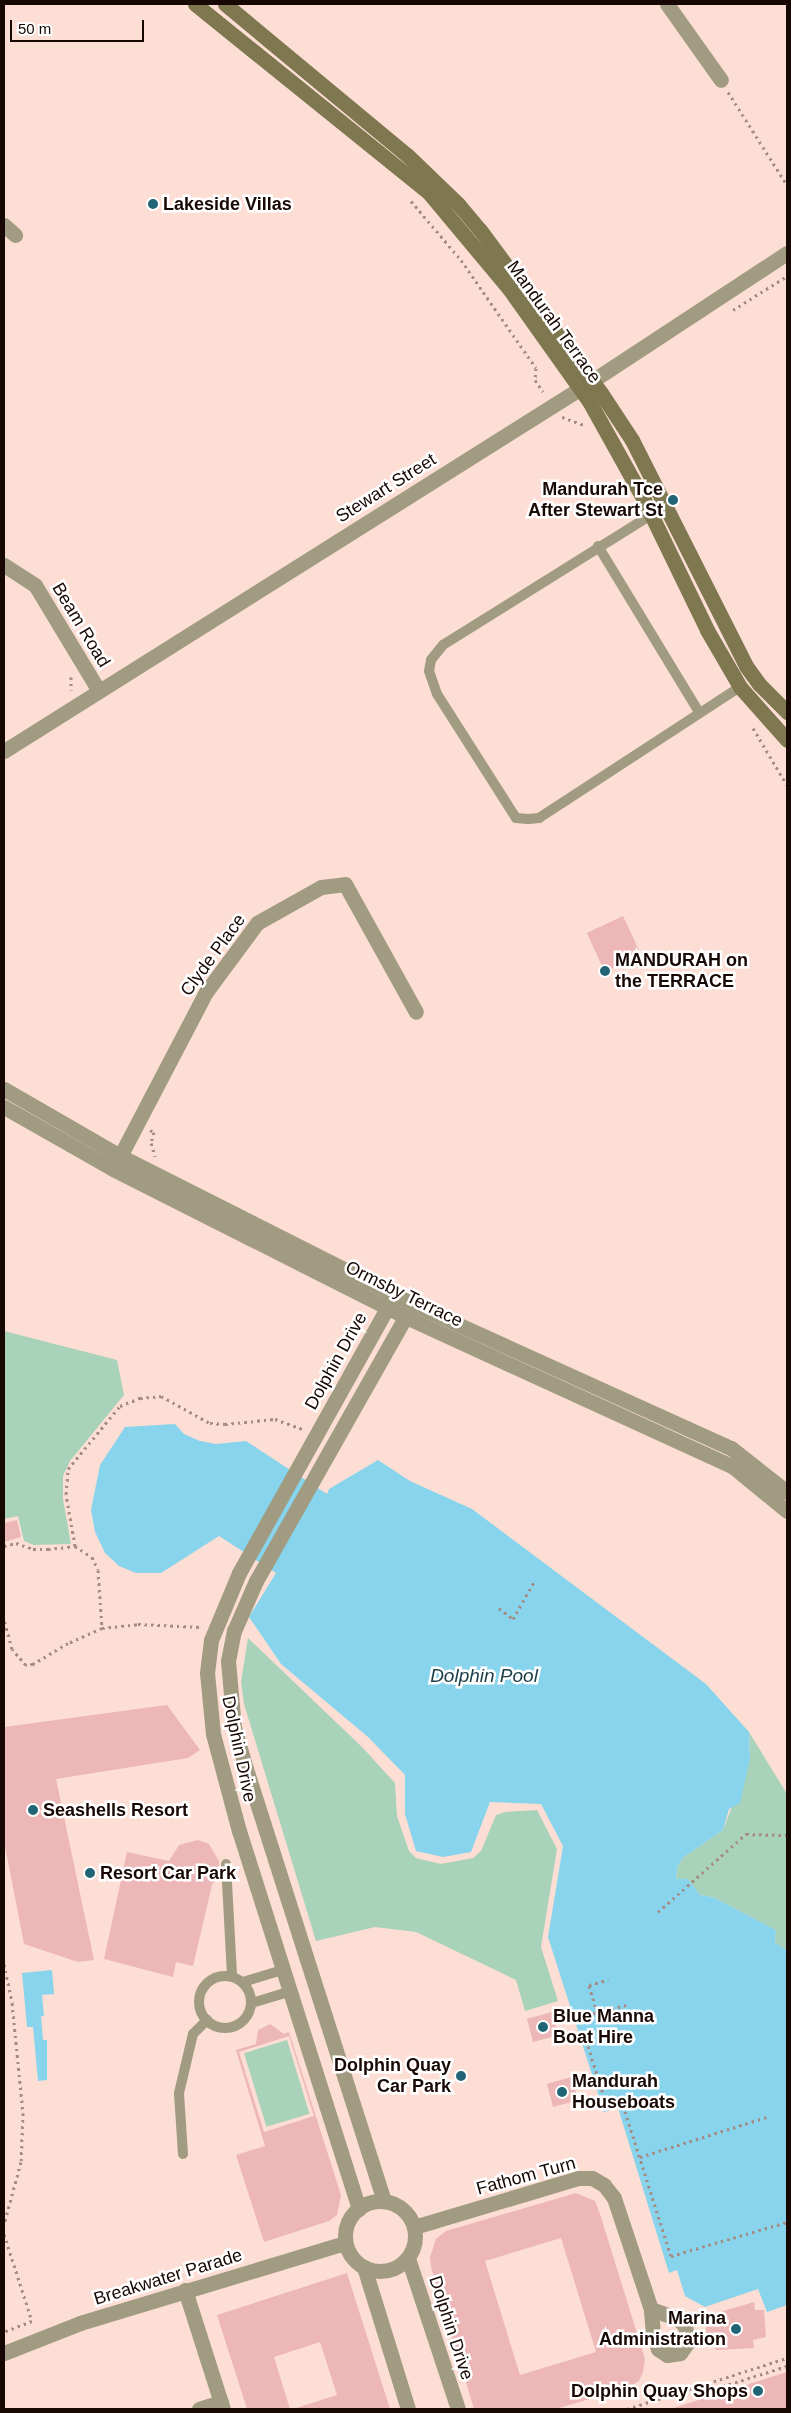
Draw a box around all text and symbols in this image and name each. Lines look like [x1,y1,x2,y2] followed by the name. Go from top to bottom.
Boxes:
[12,10,146,42] scale bar
[18,20,51,37] text: 50 m
[163,193,292,215] place label: Lakeside Villas
[147,198,159,210] marker: Lakeside Villas
[502,257,606,387] street label: Mandurah Terrace
[332,449,440,527] street label: Stewart Street
[528,479,663,522] place label: Mandurah Tce After Stewart St
[667,494,679,506] marker: Mandurah Tce After Stewart St
[47,579,115,671] street label: Beam Road
[176,910,250,1000] street label: Clyde Place
[615,950,748,992] place label: MANDURAH on the TERRACE
[599,965,611,977] marker: MANDURAH on the TERRACE
[342,1256,466,1332] street label: Ormsby Terrace
[300,1309,372,1413] street label: Dolphin Drive
[430,1665,538,1687] water label: Dolphin Pool
[217,1694,261,1804] street label: Dolphin Drive
[43,1799,188,1821] place label: Seashells Resort
[27,1804,39,1816] marker: Seashells Resort
[100,1862,236,1884] place label: Resort Car Park
[84,1867,96,1879] marker: Resort Car Park
[553,2006,654,2048] place label: Blue Manna Boat Hire
[537,2021,549,2033] marker: Blue Manna Boat Hire
[334,2055,451,2098] place label: Dolphin Quay Car Park
[455,2070,467,2082] marker: Dolphin Quay Car Park
[572,2071,675,2114] place label: Mandurah Houseboats
[556,2086,568,2098] marker: Mandurah Houseboats
[474,2152,578,2200] street label: Fathom Turn
[91,2244,245,2310] street label: Breakwater Parade
[424,2273,478,2383] street label: Dolphin Drive
[599,2308,726,2350] place label: Marina Administration
[730,2323,742,2335] marker: Marina Administration
[571,2380,748,2402] place label: Dolphin Quay Shops
[752,2385,764,2397] marker: Dolphin Quay Shops

